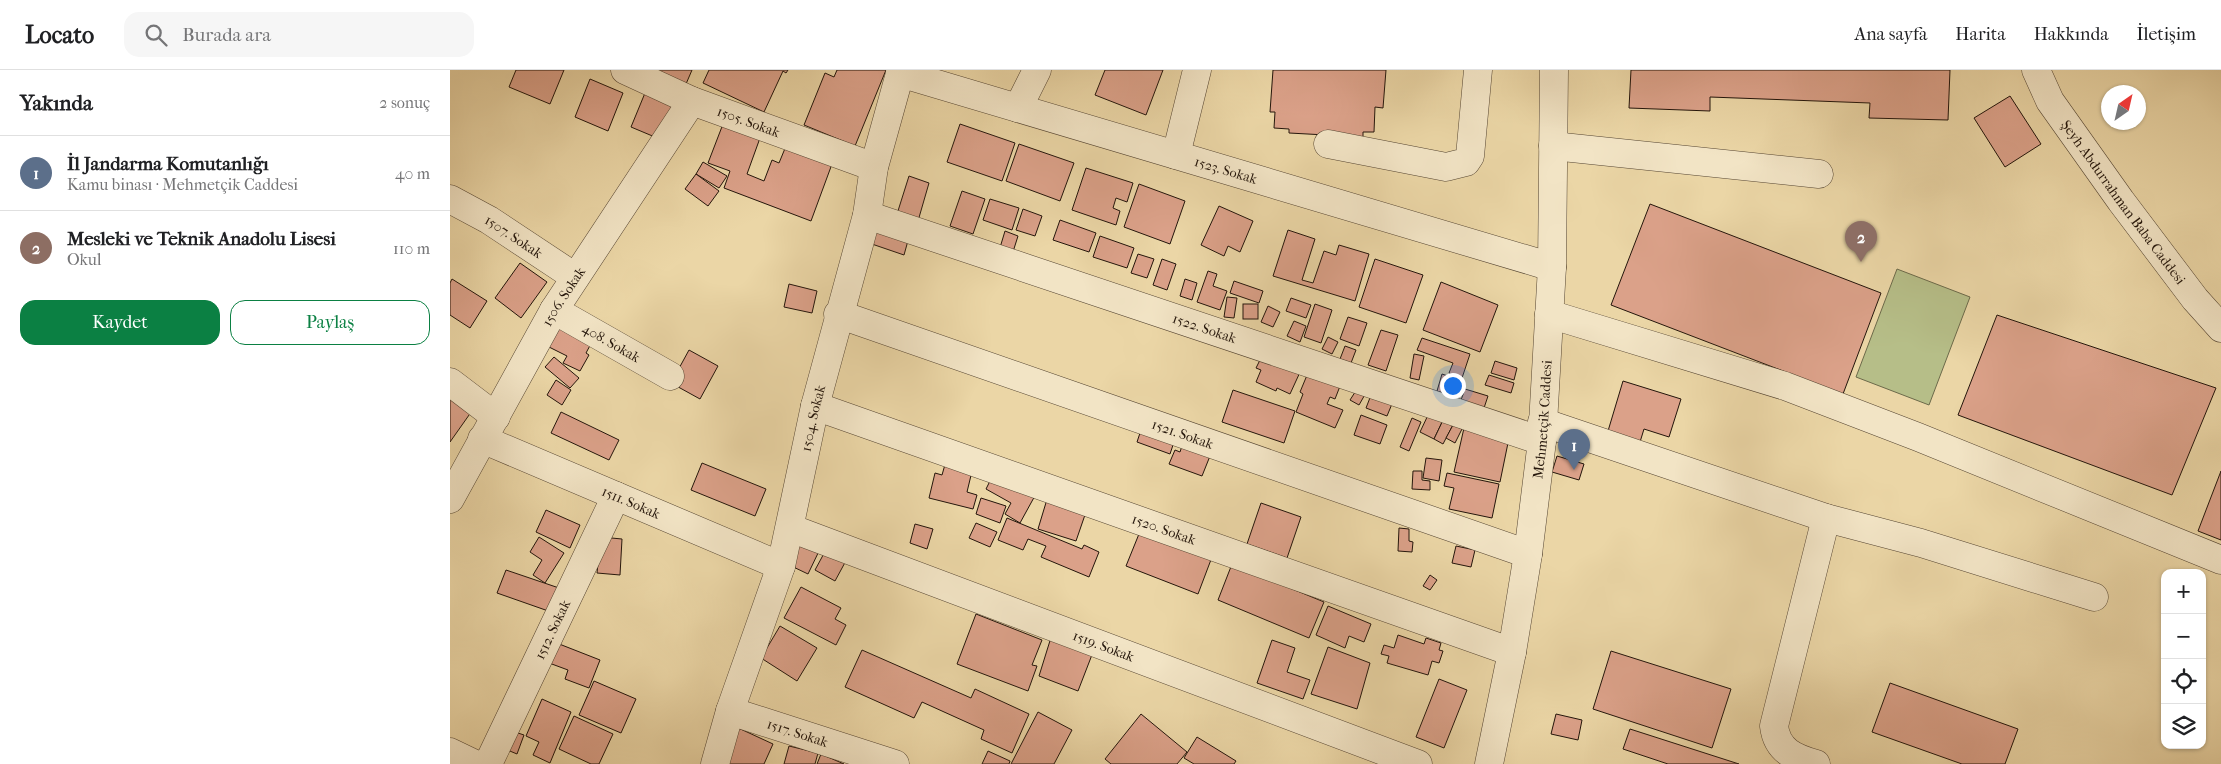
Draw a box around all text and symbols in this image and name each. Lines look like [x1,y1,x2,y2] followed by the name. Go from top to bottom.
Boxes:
[124,12,474,57] search box
[25,21,94,49] text: Locato
[142,21,170,49] icon: search
[182,24,271,46] text: Burada ara
[1854,24,1927,45] text: Ana sayfa
[1955,24,2006,45] text: Harita
[2034,24,2109,45] text: Hakkında
[2137,24,2196,45] text: İletişim
[2101,85,2146,130] north arrow
[20,91,93,115] text: Yakında
[379,93,430,112] text: 2 sonuç
[715,103,783,141] street label: 1505. Sokak
[2057,117,2189,288] street label: Şeyh Abdurrahman Baba Caddesi
[67,153,269,175] text: İl Jandarma Komutanlığı
[1192,153,1260,188] street label: 1523. Sokak
[33,164,39,183] text: 1
[395,164,430,183] text: 40 m
[67,175,298,194] text: Kamu binası · Mehmetçik Caddesi
[482,211,546,263] street label: 1507. Sokak
[1845,221,1877,262] pin: 2
[67,228,336,250] text: Mesleki ve Teknik Anadolu Lisesi
[32,239,40,258] text: 2
[393,239,430,258] text: 110 m
[67,250,101,269] text: Okul
[539,263,589,329] street label: 1506. Sokak
[20,300,220,345] button: Kaydet
[230,300,430,345] button: Paylaş
[1170,310,1239,347] street label: 1522. Sokak
[579,320,644,367] street label: 408. Sokak
[1529,360,1556,480] street label: Mehmetçik Caddesi
[1440,373,1466,399] your location
[798,382,830,453] street label: 1504. Sokak
[1150,416,1216,453] street label: 1521. Sokak
[1558,429,1590,470] pin: 1
[599,483,663,523] street label: 1511. Sokak
[1129,510,1199,549] street label: 1520. Sokak
[2161,569,2206,749] map controls
[2161,569,2206,614] button: +
[531,596,574,662] street label: 1512. Sokak
[2161,614,2206,659] button: −
[1070,627,1137,666] street label: 1519. Sokak
[2161,659,2206,704] button: locate
[2161,704,2206,749] button: layers
[765,715,831,751] street label: 1517. Sokak

